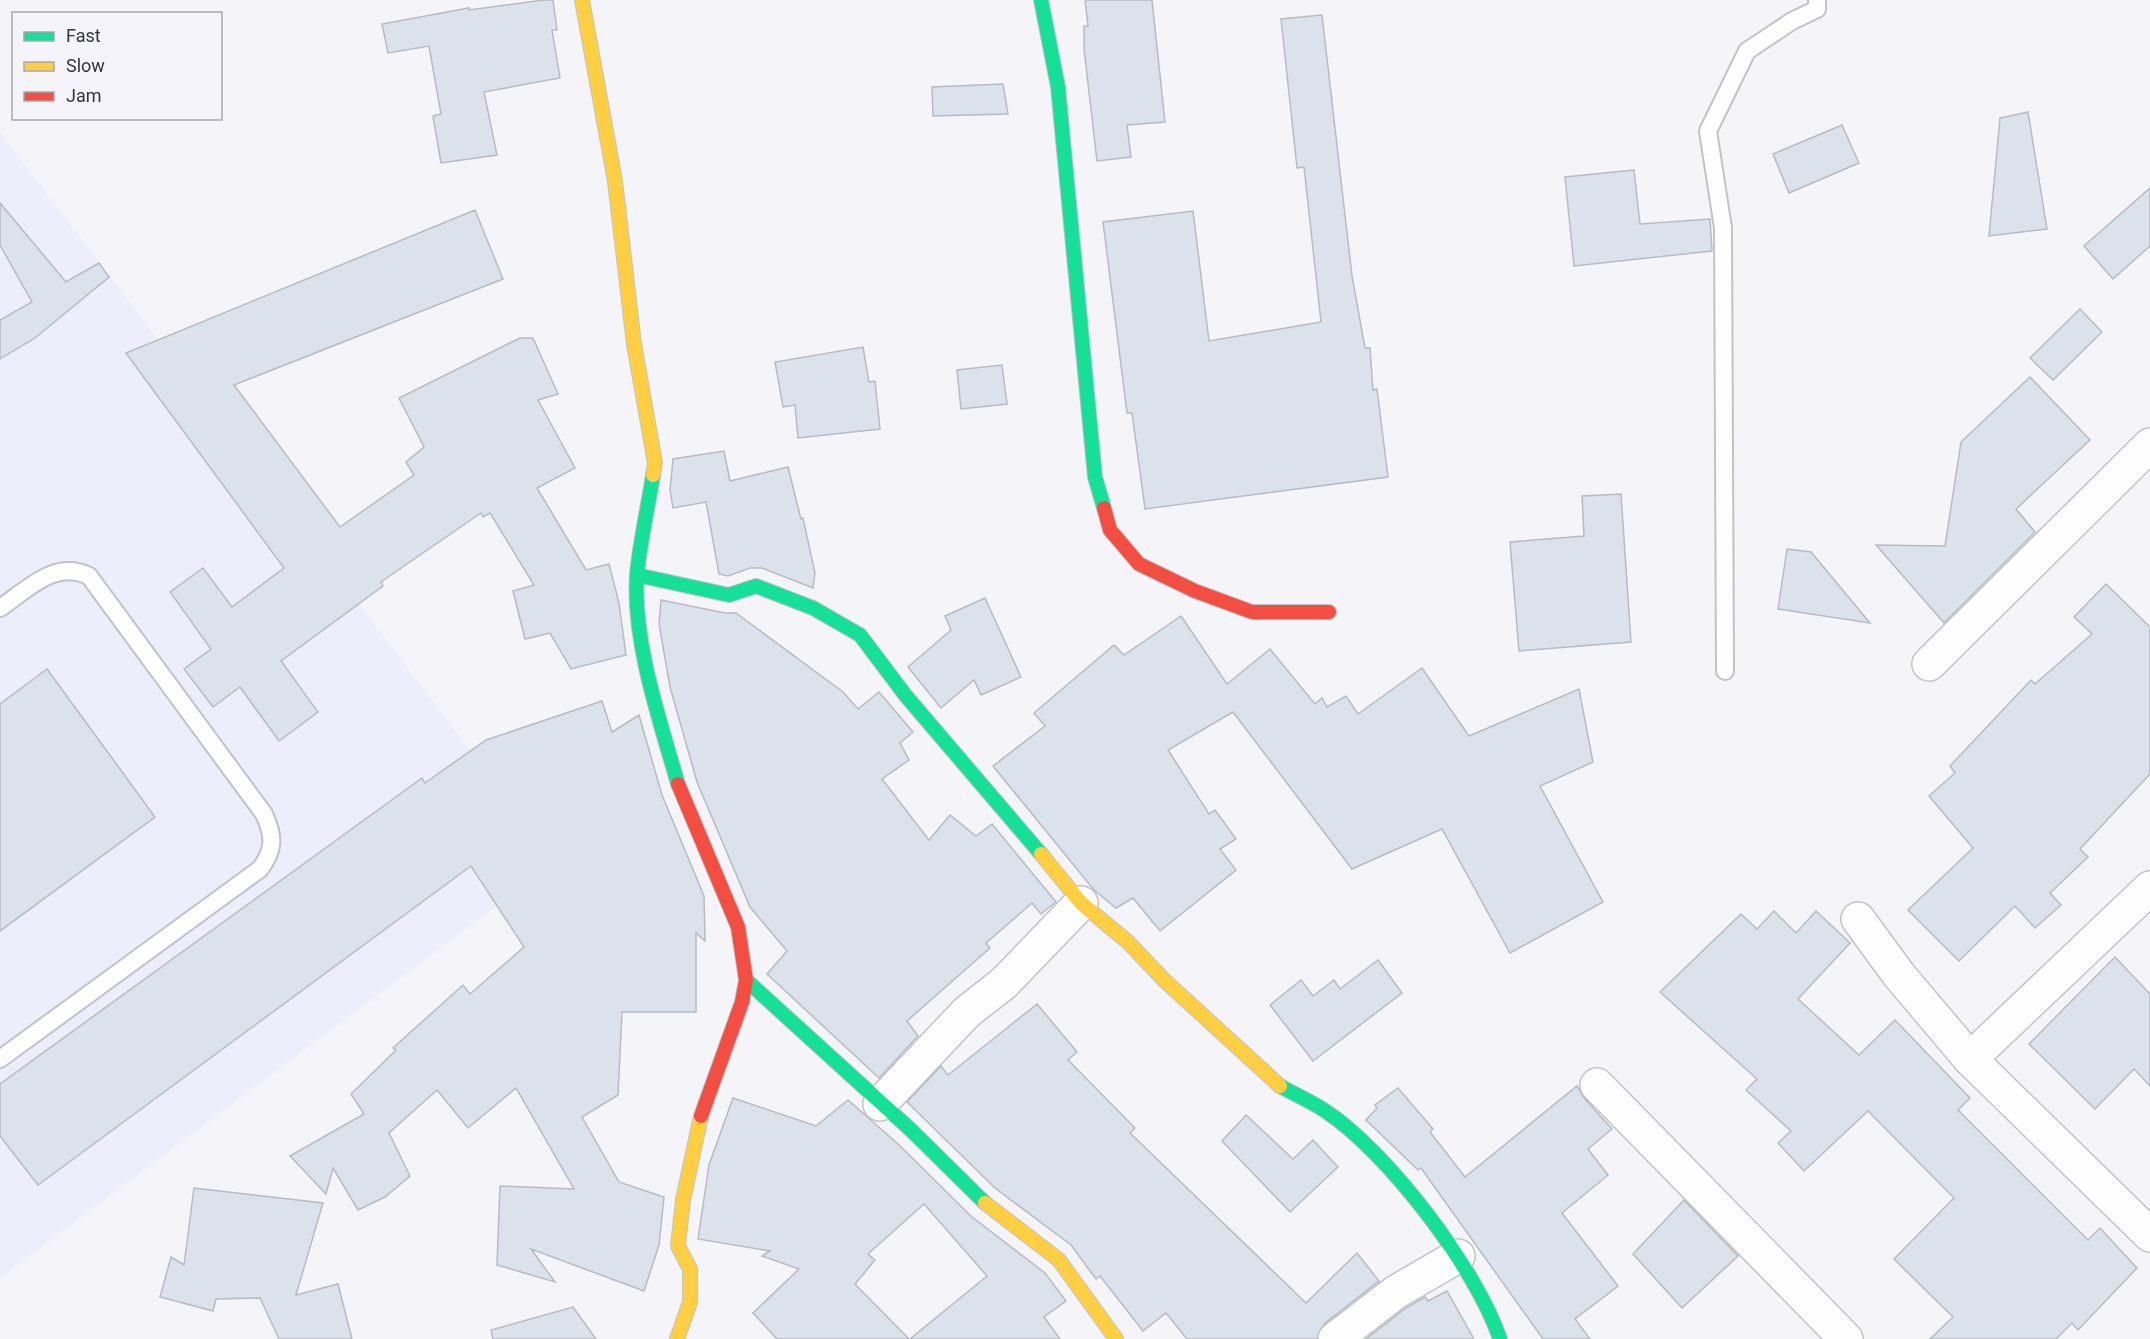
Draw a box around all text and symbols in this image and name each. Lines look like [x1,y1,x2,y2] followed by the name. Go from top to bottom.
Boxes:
[12,12,222,120] legend
[66,25,101,46] text: Fast
[66,55,105,76] text: Slow
[66,85,102,106] text: Jam

